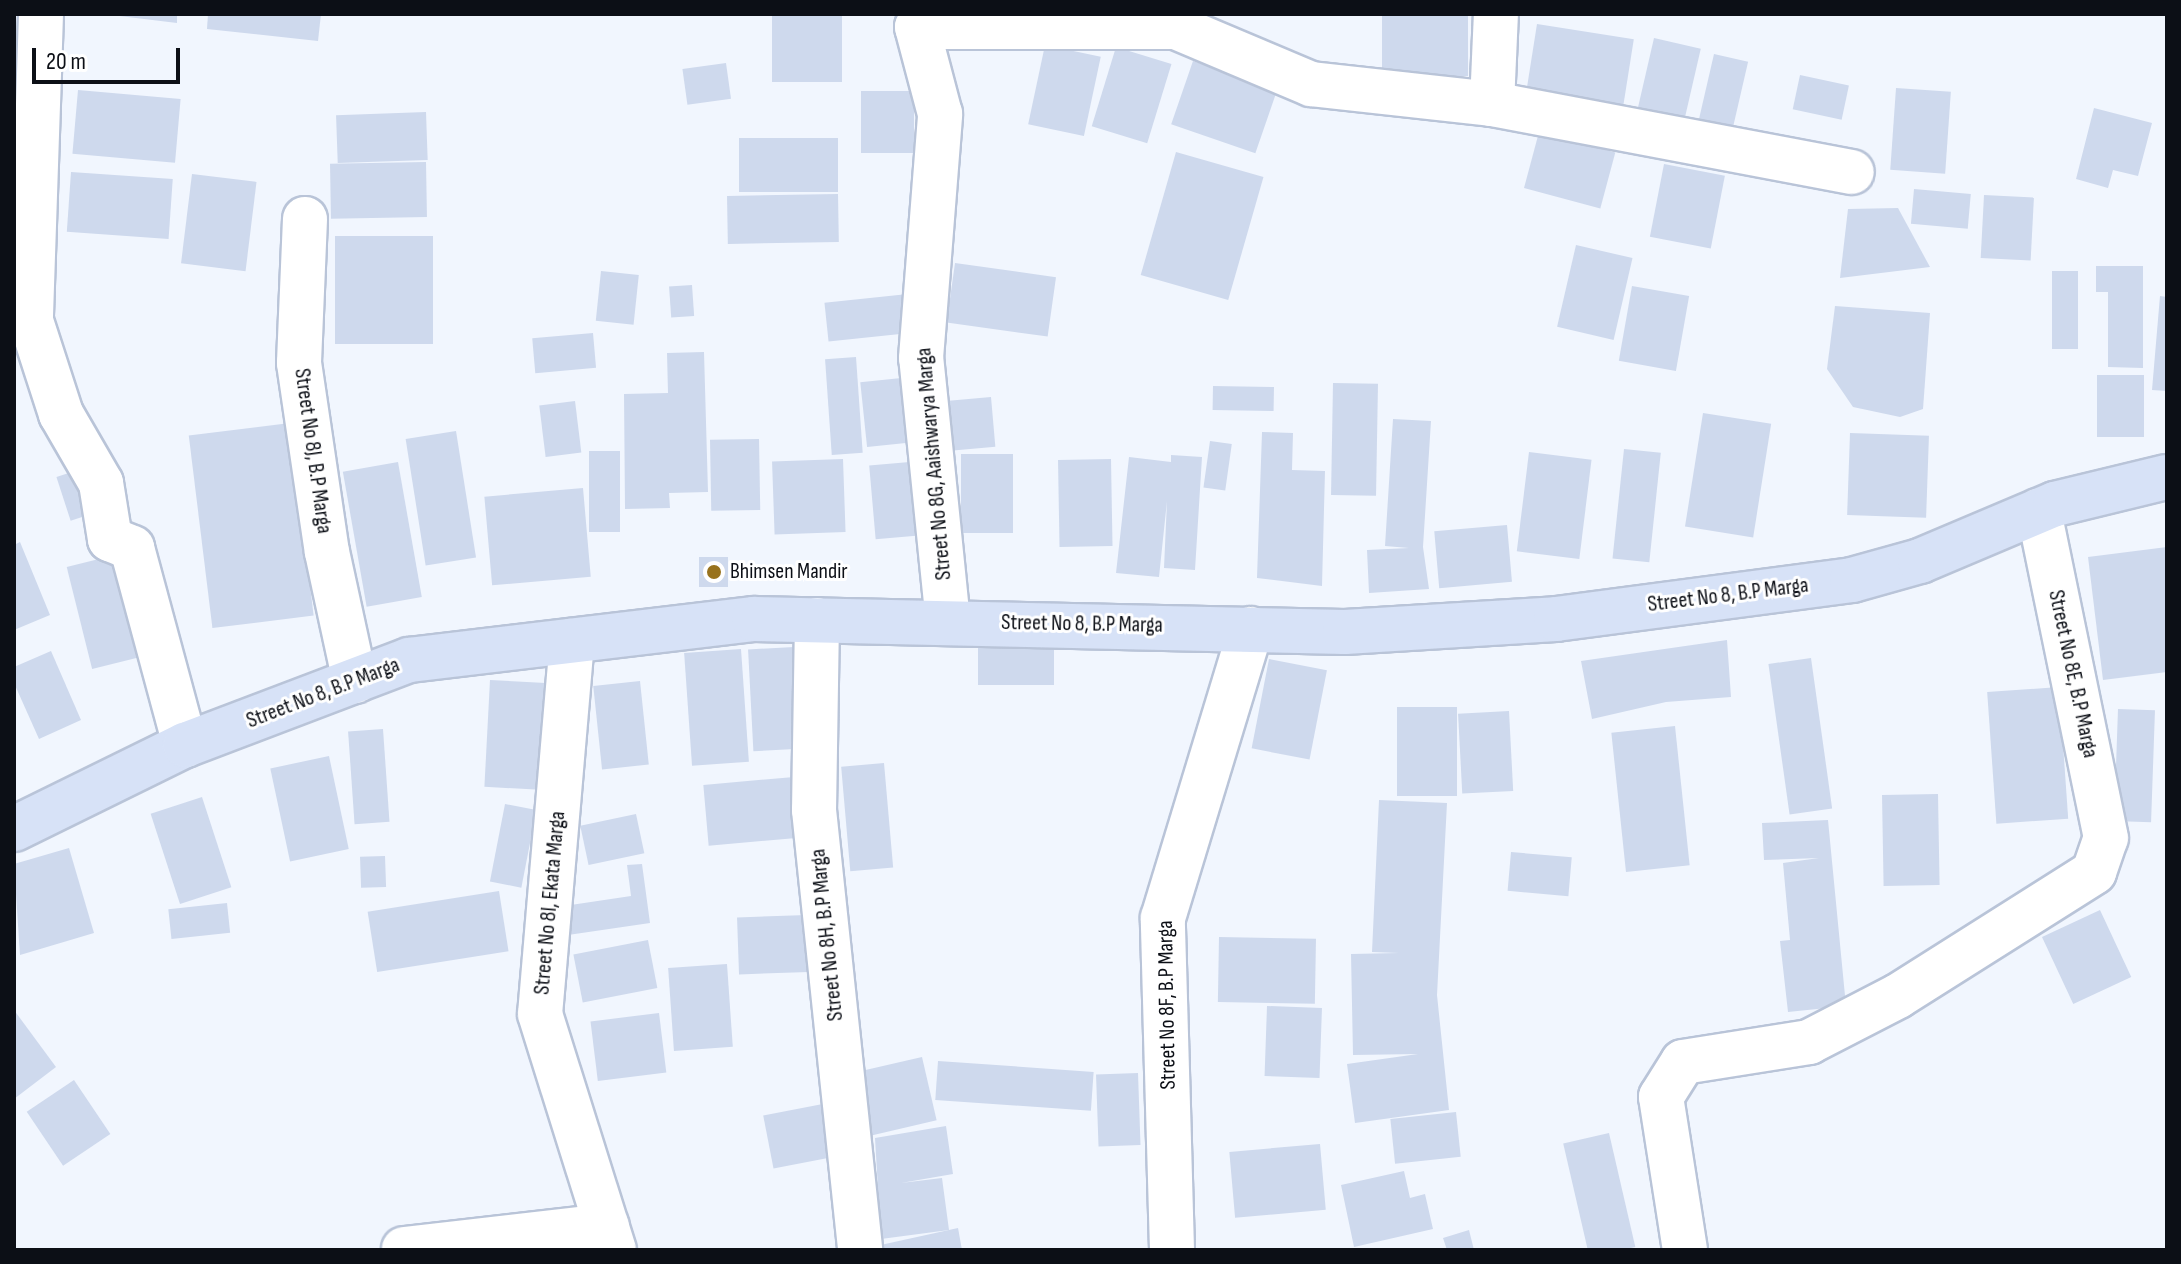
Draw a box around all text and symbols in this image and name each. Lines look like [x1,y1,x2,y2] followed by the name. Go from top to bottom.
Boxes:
[36,32,184,82] scale bar
[46,47,86,76] text: 20 m
[911,347,957,581] street label: Street No 8G, Aaishwarya Marga
[288,367,338,535] street label: Street No 8J, B.P Marga
[730,559,848,585] place label: Bhimsen Mandir
[705,563,723,581] marker: Bhimsen Mandir
[1646,572,1810,618] street label: Street No 8, B.P Marga
[2042,588,2104,760] street label: Street No 8E, B.P Marga
[1001,609,1163,639] street label: Street No 8, B.P Marga
[243,652,403,734] street label: Street No 8, B.P Marga
[529,810,571,996] street label: Street No 8I, Ekata Marga
[805,848,849,1022] street label: Street No 8H, B.P Marga
[1152,920,1182,1090] street label: Street No 8F, B.P Marga

